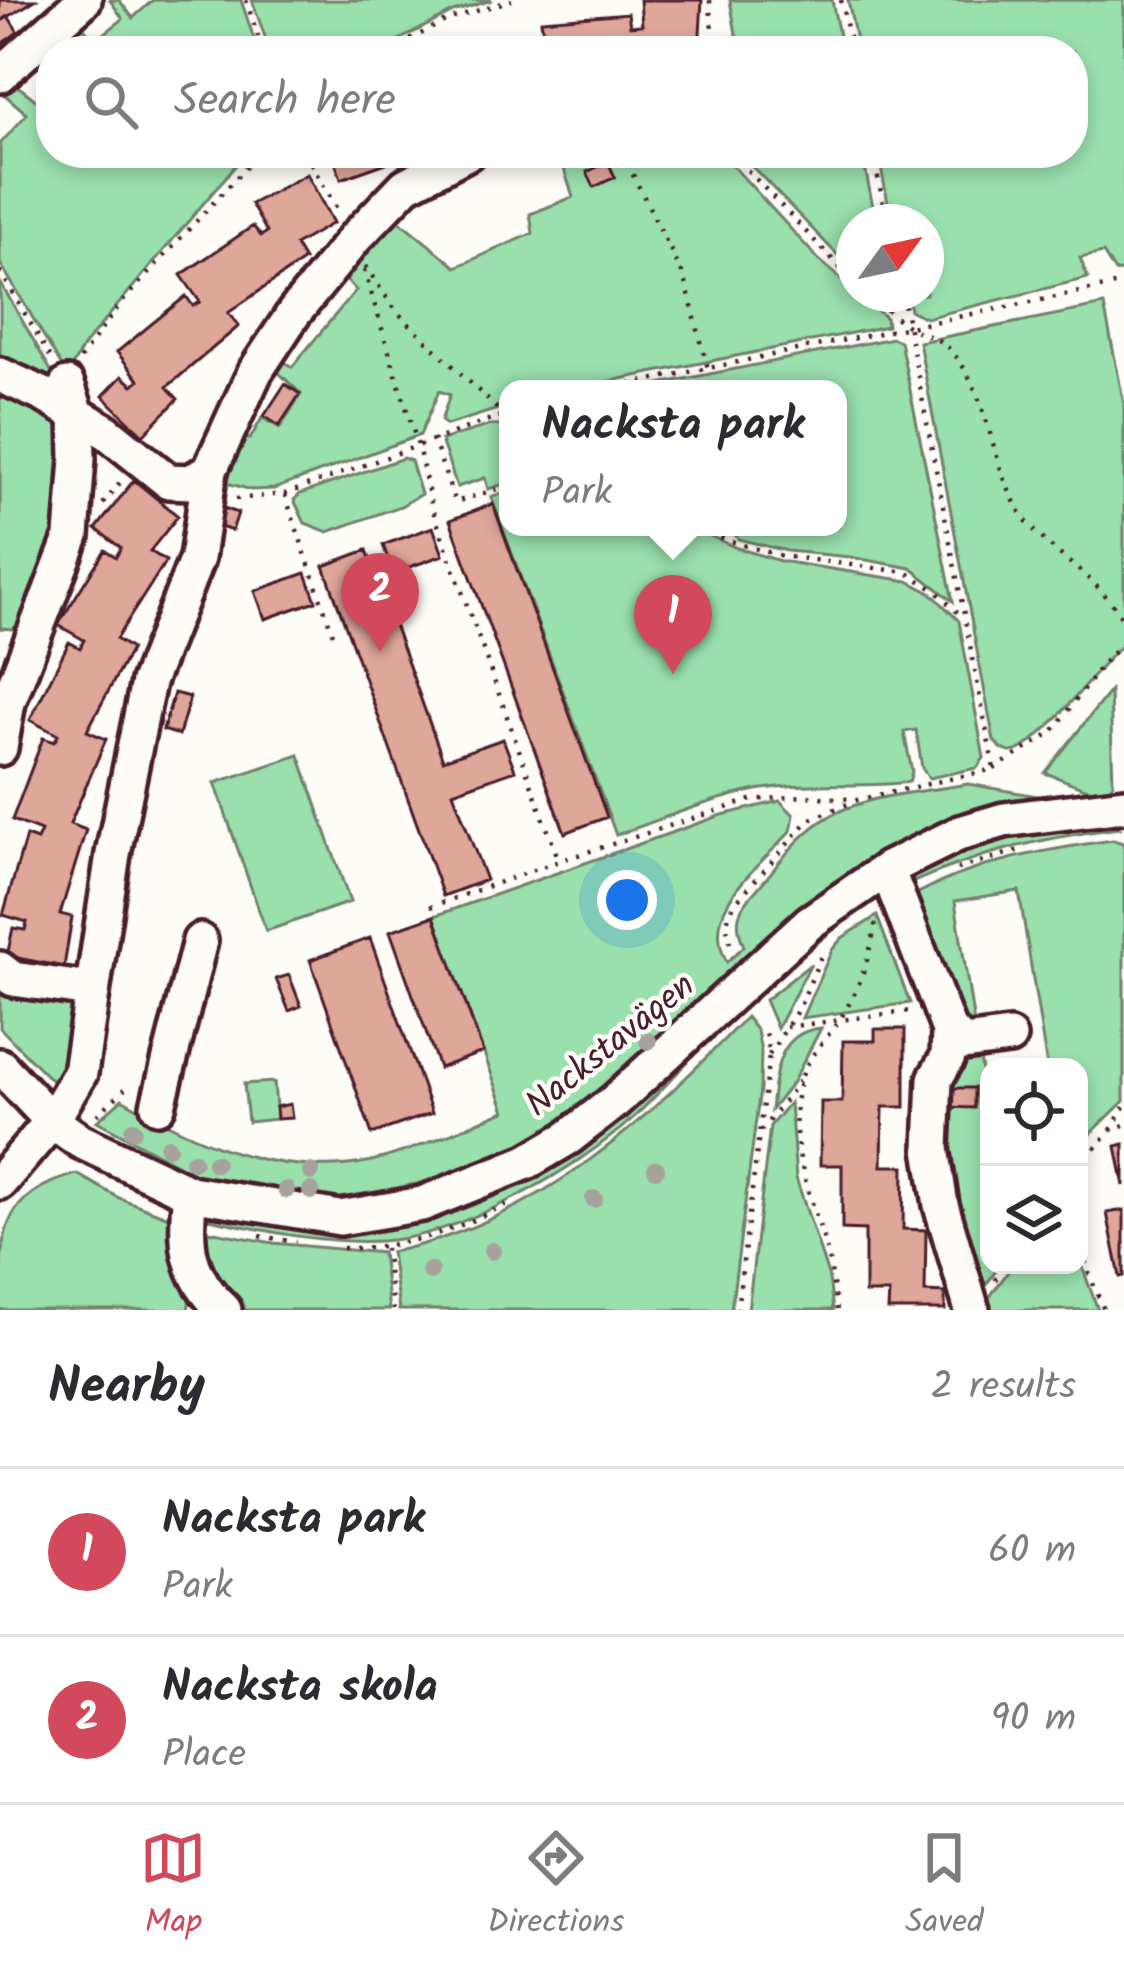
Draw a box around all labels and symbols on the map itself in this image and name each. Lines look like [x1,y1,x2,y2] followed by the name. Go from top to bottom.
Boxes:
[836,204,944,312] north arrow
[341,553,419,652] pin: 2
[634,575,712,674] pin: 1
[597,870,657,930] your location
[513,959,709,1133] street label: Nackstavägen

